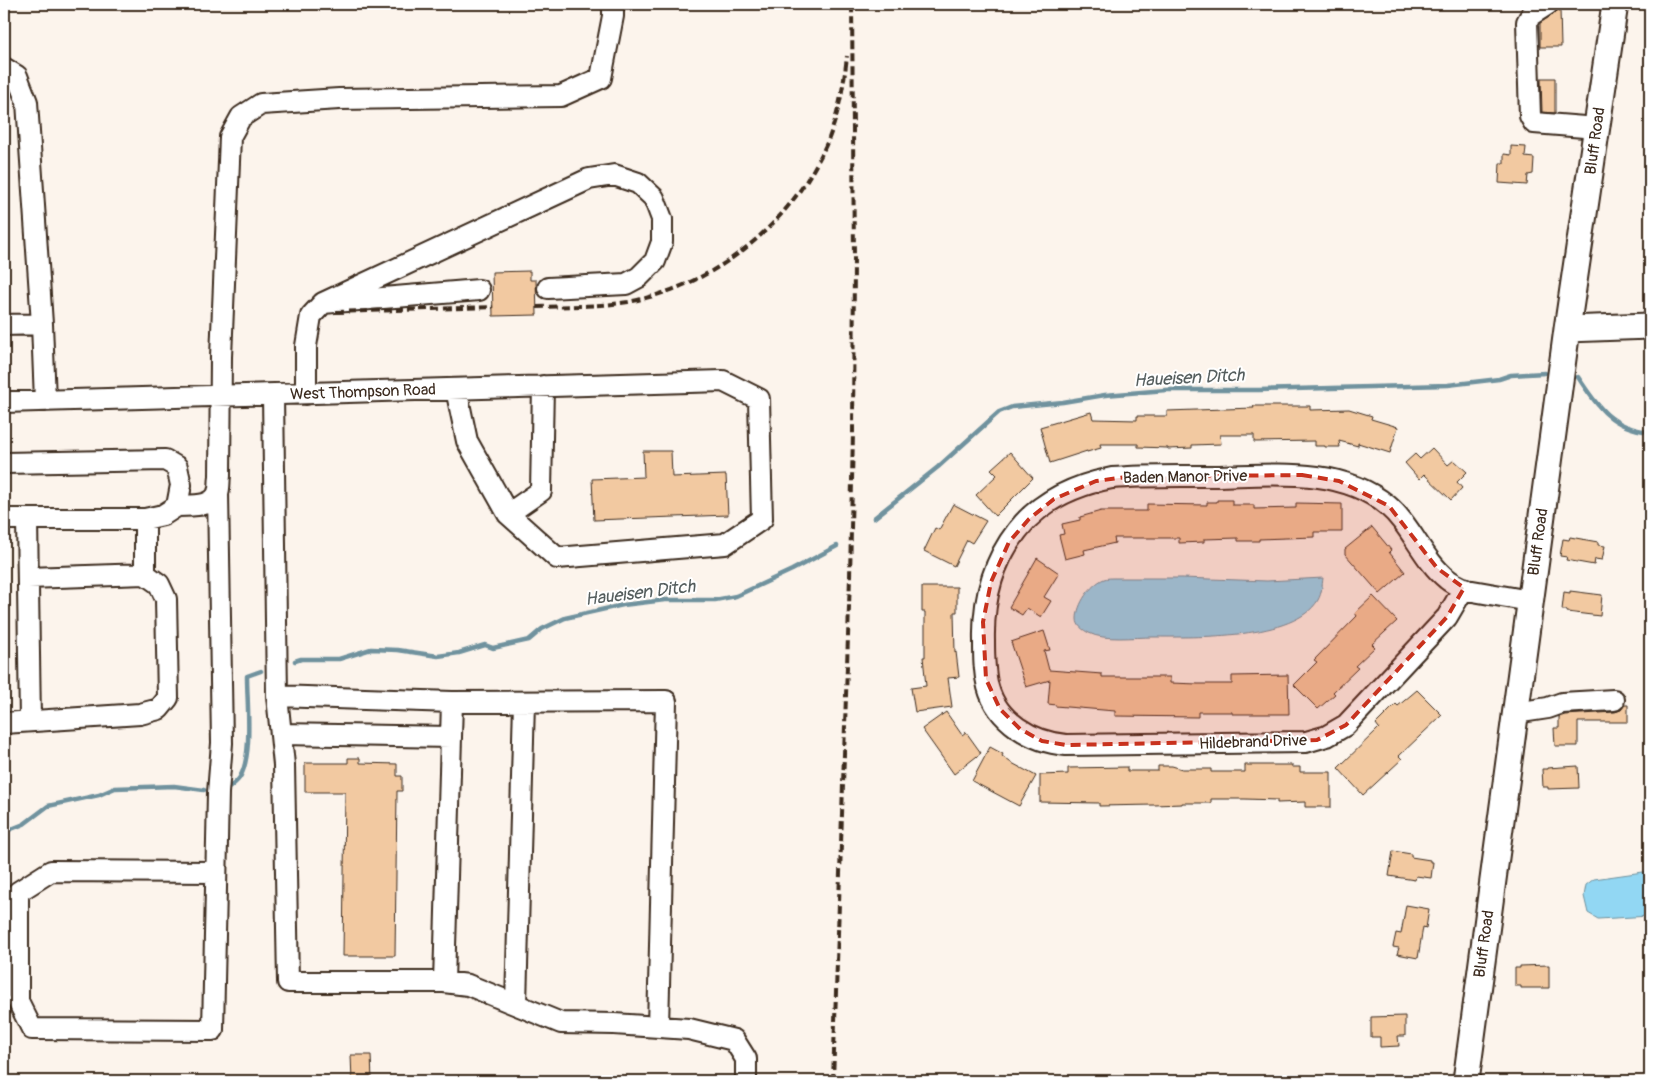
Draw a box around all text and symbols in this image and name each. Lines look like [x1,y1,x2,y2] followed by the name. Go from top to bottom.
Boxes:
[1580,106,1610,176] street label: Bluff Road
[1133,364,1246,392] water label: Haueisen Ditch
[290,379,436,405] street label: West Thompson Road
[1123,466,1247,488] street label: Baden Manor Drive
[1523,507,1553,577] street label: Bluff Road
[584,575,698,611] water label: Haueisen Ditch
[1199,730,1307,754] street label: Hildebrand Drive
[1469,909,1499,979] street label: Bluff Road

